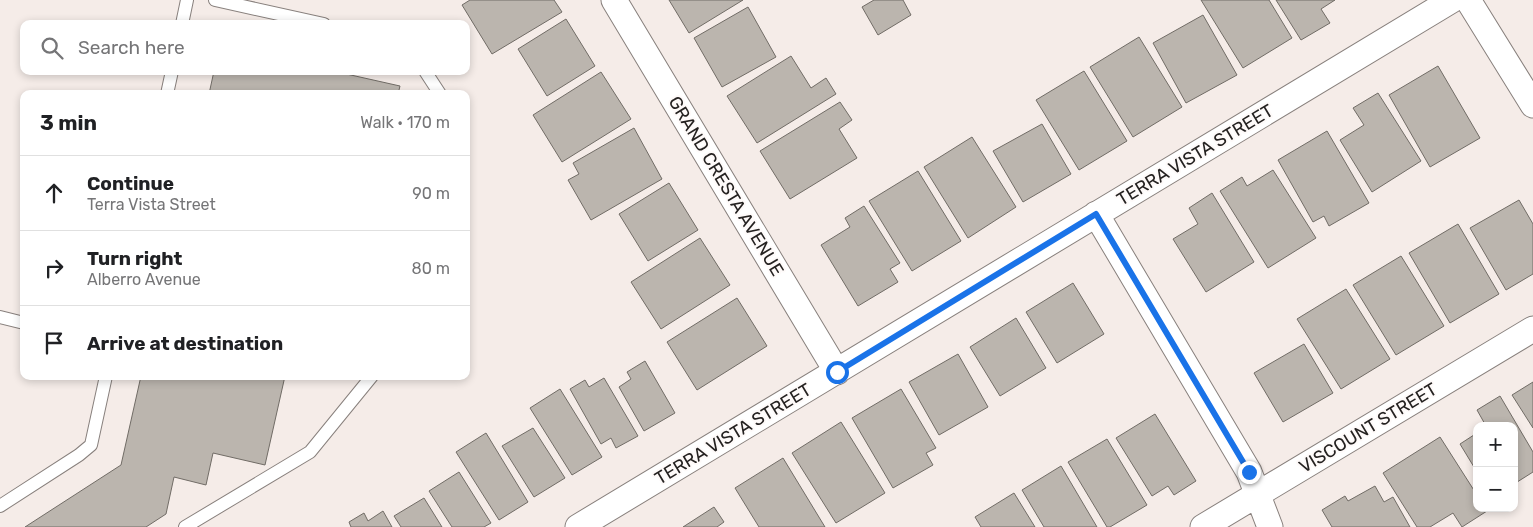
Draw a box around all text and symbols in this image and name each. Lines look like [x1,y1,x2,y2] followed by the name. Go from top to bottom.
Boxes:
[20,20,470,75] search box
[38,34,66,62] icon: search
[78,36,185,59] text: Search here
[664,92,788,280] street label: GRAND CRESTA AVENUE
[1113,100,1277,210] street label: TERRA VISTA STREET
[40,110,97,135] text: 3 min
[360,113,450,132] text: Walk · 170 m
[87,172,174,195] text: Continue
[40,179,68,207] icon: ahead
[412,184,450,203] text: 90 m
[87,195,216,214] text: Terra Vista Street
[87,247,182,270] text: Turn right
[40,254,68,282] icon: right
[412,259,450,278] text: 80 m
[87,270,201,289] text: Alberro Avenue
[40,329,68,357] icon: arrive
[87,332,283,355] text: Arrive at destination
[826,361,849,384] route start
[1295,378,1441,478] street label: VISCOUNT STREET
[651,379,815,489] street label: TERRA VISTA STREET
[1473,422,1518,512] map controls
[1473,422,1518,467] button: +
[1238,461,1261,484] route end
[1473,467,1518,512] button: −

